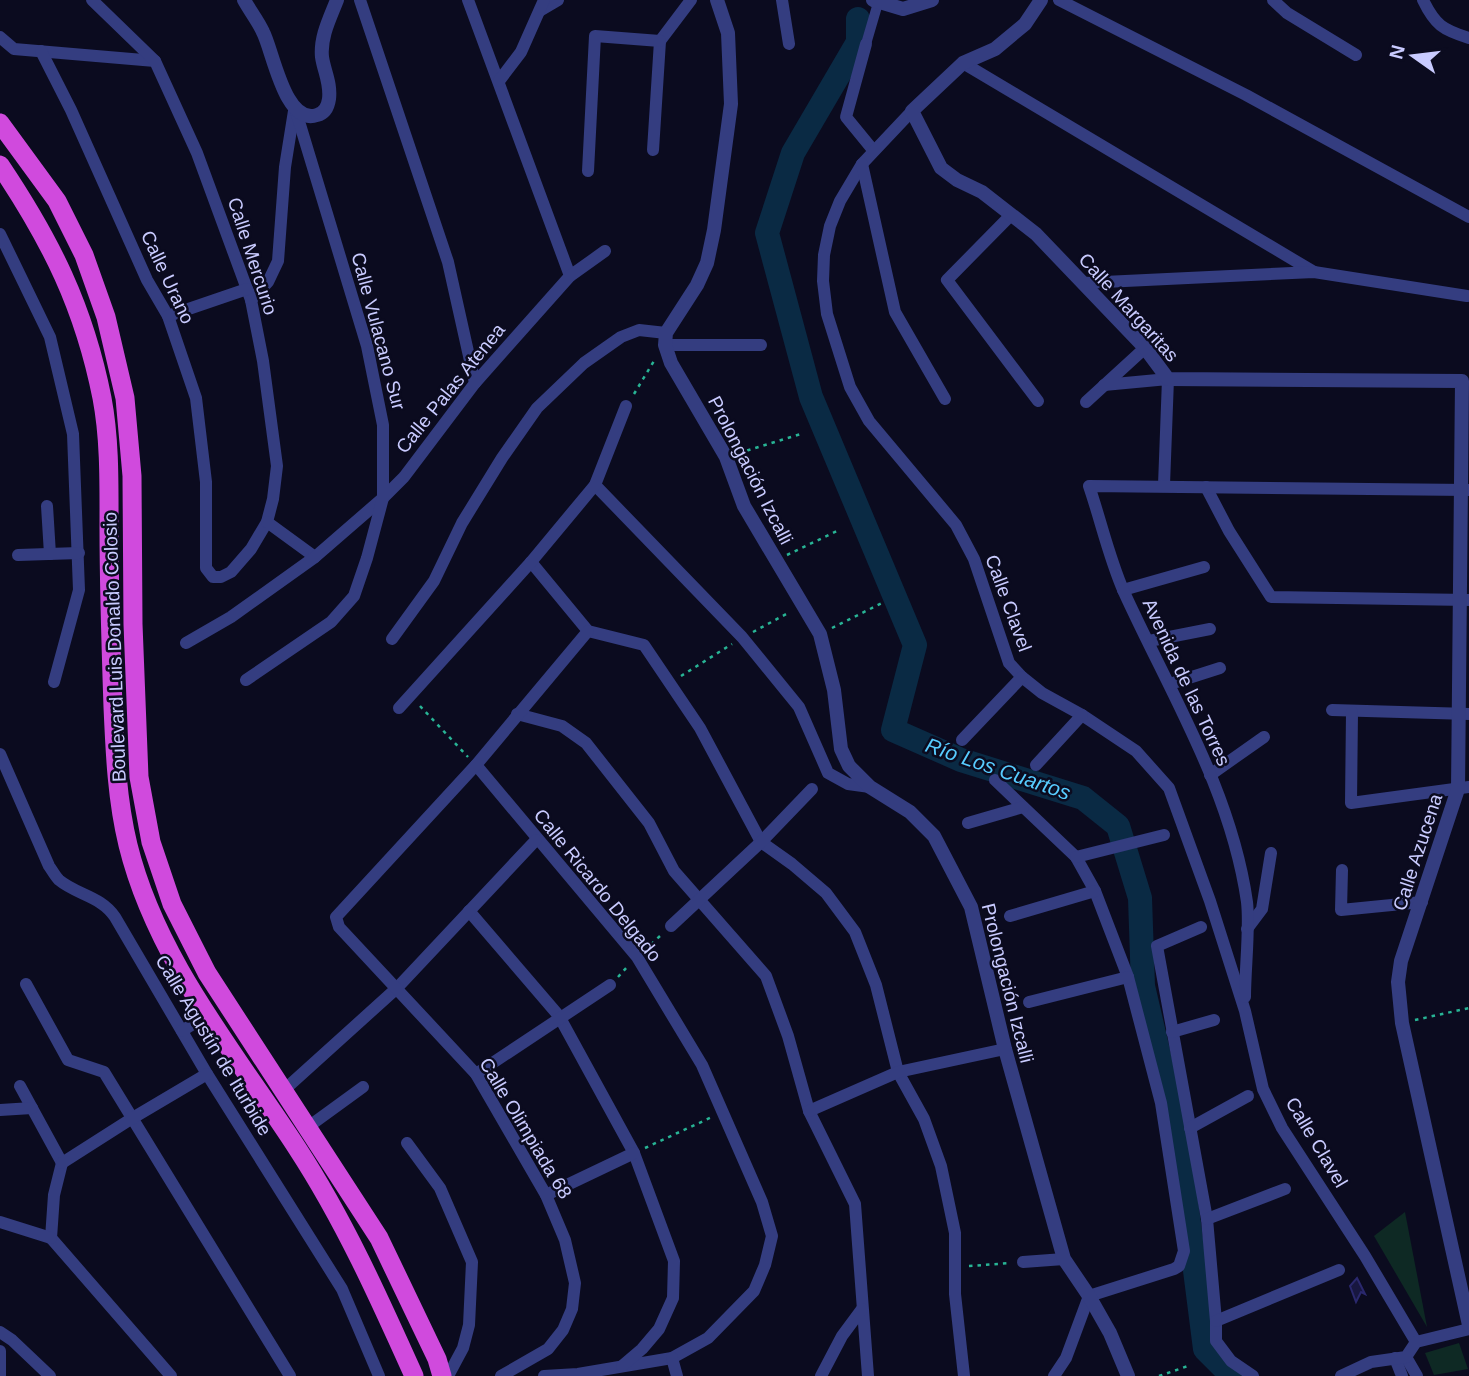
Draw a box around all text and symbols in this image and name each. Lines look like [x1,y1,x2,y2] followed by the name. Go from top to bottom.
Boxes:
[1378,21,1448,91] north arrow
[1385,43,1409,61] text: N
[224,195,281,318] street label: Calle Mercurio
[137,227,198,327] street label: Calle Urano
[1075,249,1183,366] street label: Calle Margaritas
[347,250,410,413] street label: Calle Vulacano Sur
[392,319,509,457] street label: Calle Palas Atenea
[704,393,797,548] street label: Prolongación Izcalli
[99,512,130,782] street label: Boulevard Luis Donaldo Colosio
[981,552,1036,654] street label: Calle Clavel
[1139,595,1235,769] street label: Avenida de las Torres
[923,733,1074,804] water label: Río Los Cuartos
[1389,791,1446,913] street label: Calle Azucena
[530,805,666,966] street label: Calle Ricardo Delgado
[978,901,1038,1065] street label: Prolongación Izcalli
[151,951,276,1139] street label: Calle Agustín de Iturbide
[475,1054,576,1202] street label: Calle Olimpiada 68
[1281,1093,1352,1191] street label: Calle Clavel

